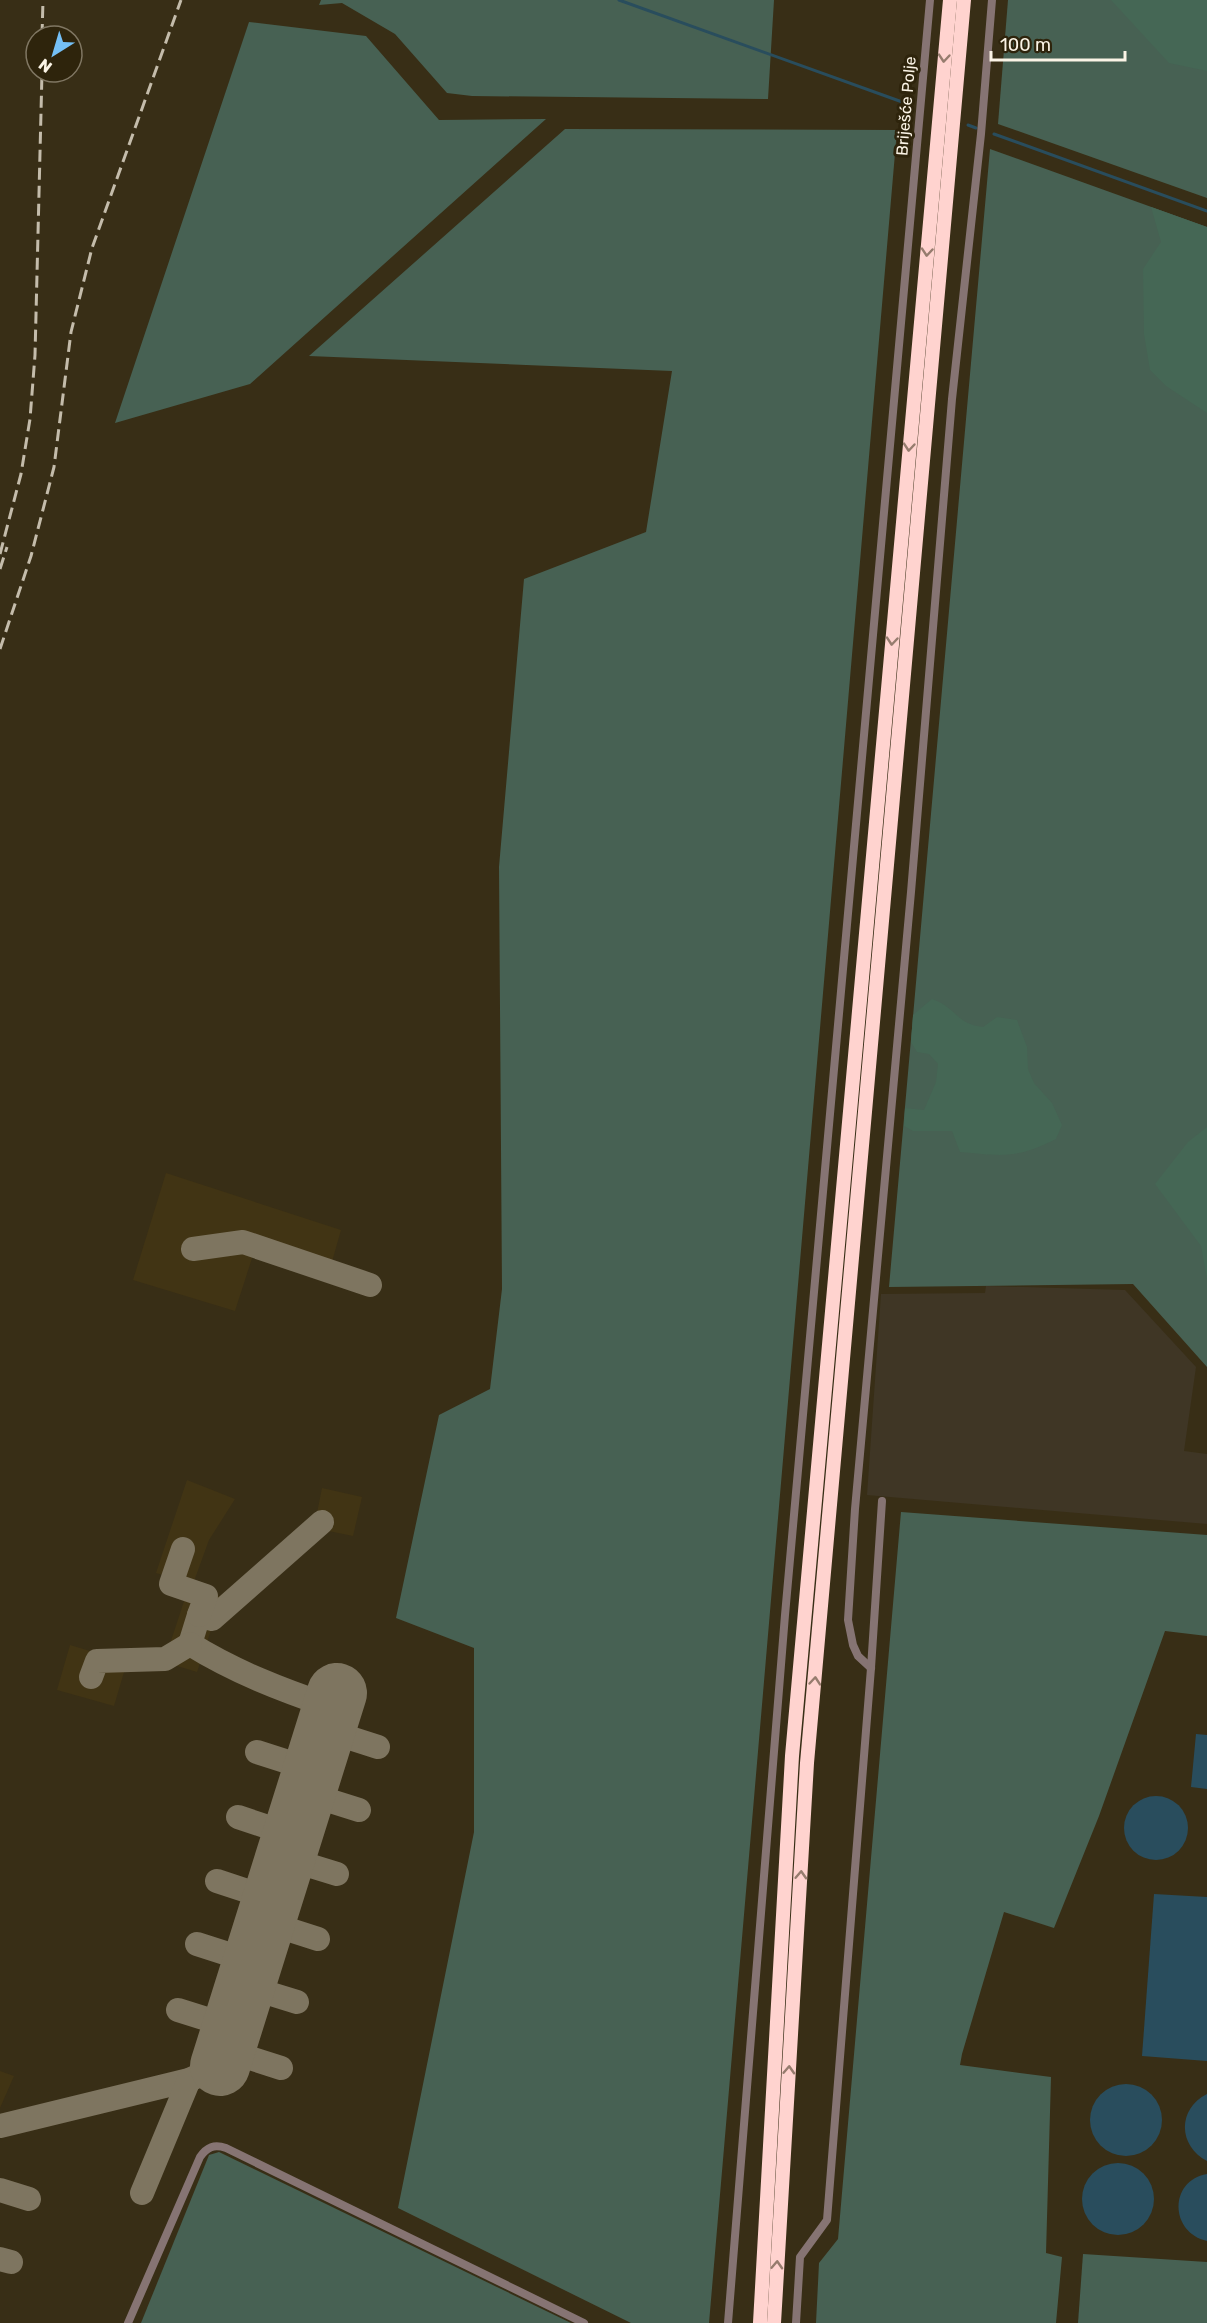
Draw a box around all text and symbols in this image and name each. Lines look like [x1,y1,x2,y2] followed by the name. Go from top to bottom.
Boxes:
[24,24,84,84] north arrow
[991,24,1124,62] scale bar
[1000,34,1051,56] text: 100 m
[938,54,951,63] one-way arrow
[35,55,56,77] text: N
[892,55,920,157] street label: Briješće Polje
[921,248,934,257] one-way arrow
[903,442,916,451] one-way arrow
[886,636,899,645] one-way arrow
[808,1676,821,1685] one-way arrow
[794,1871,807,1880] one-way arrow
[782,2065,795,2074] one-way arrow
[771,2260,784,2269] one-way arrow

